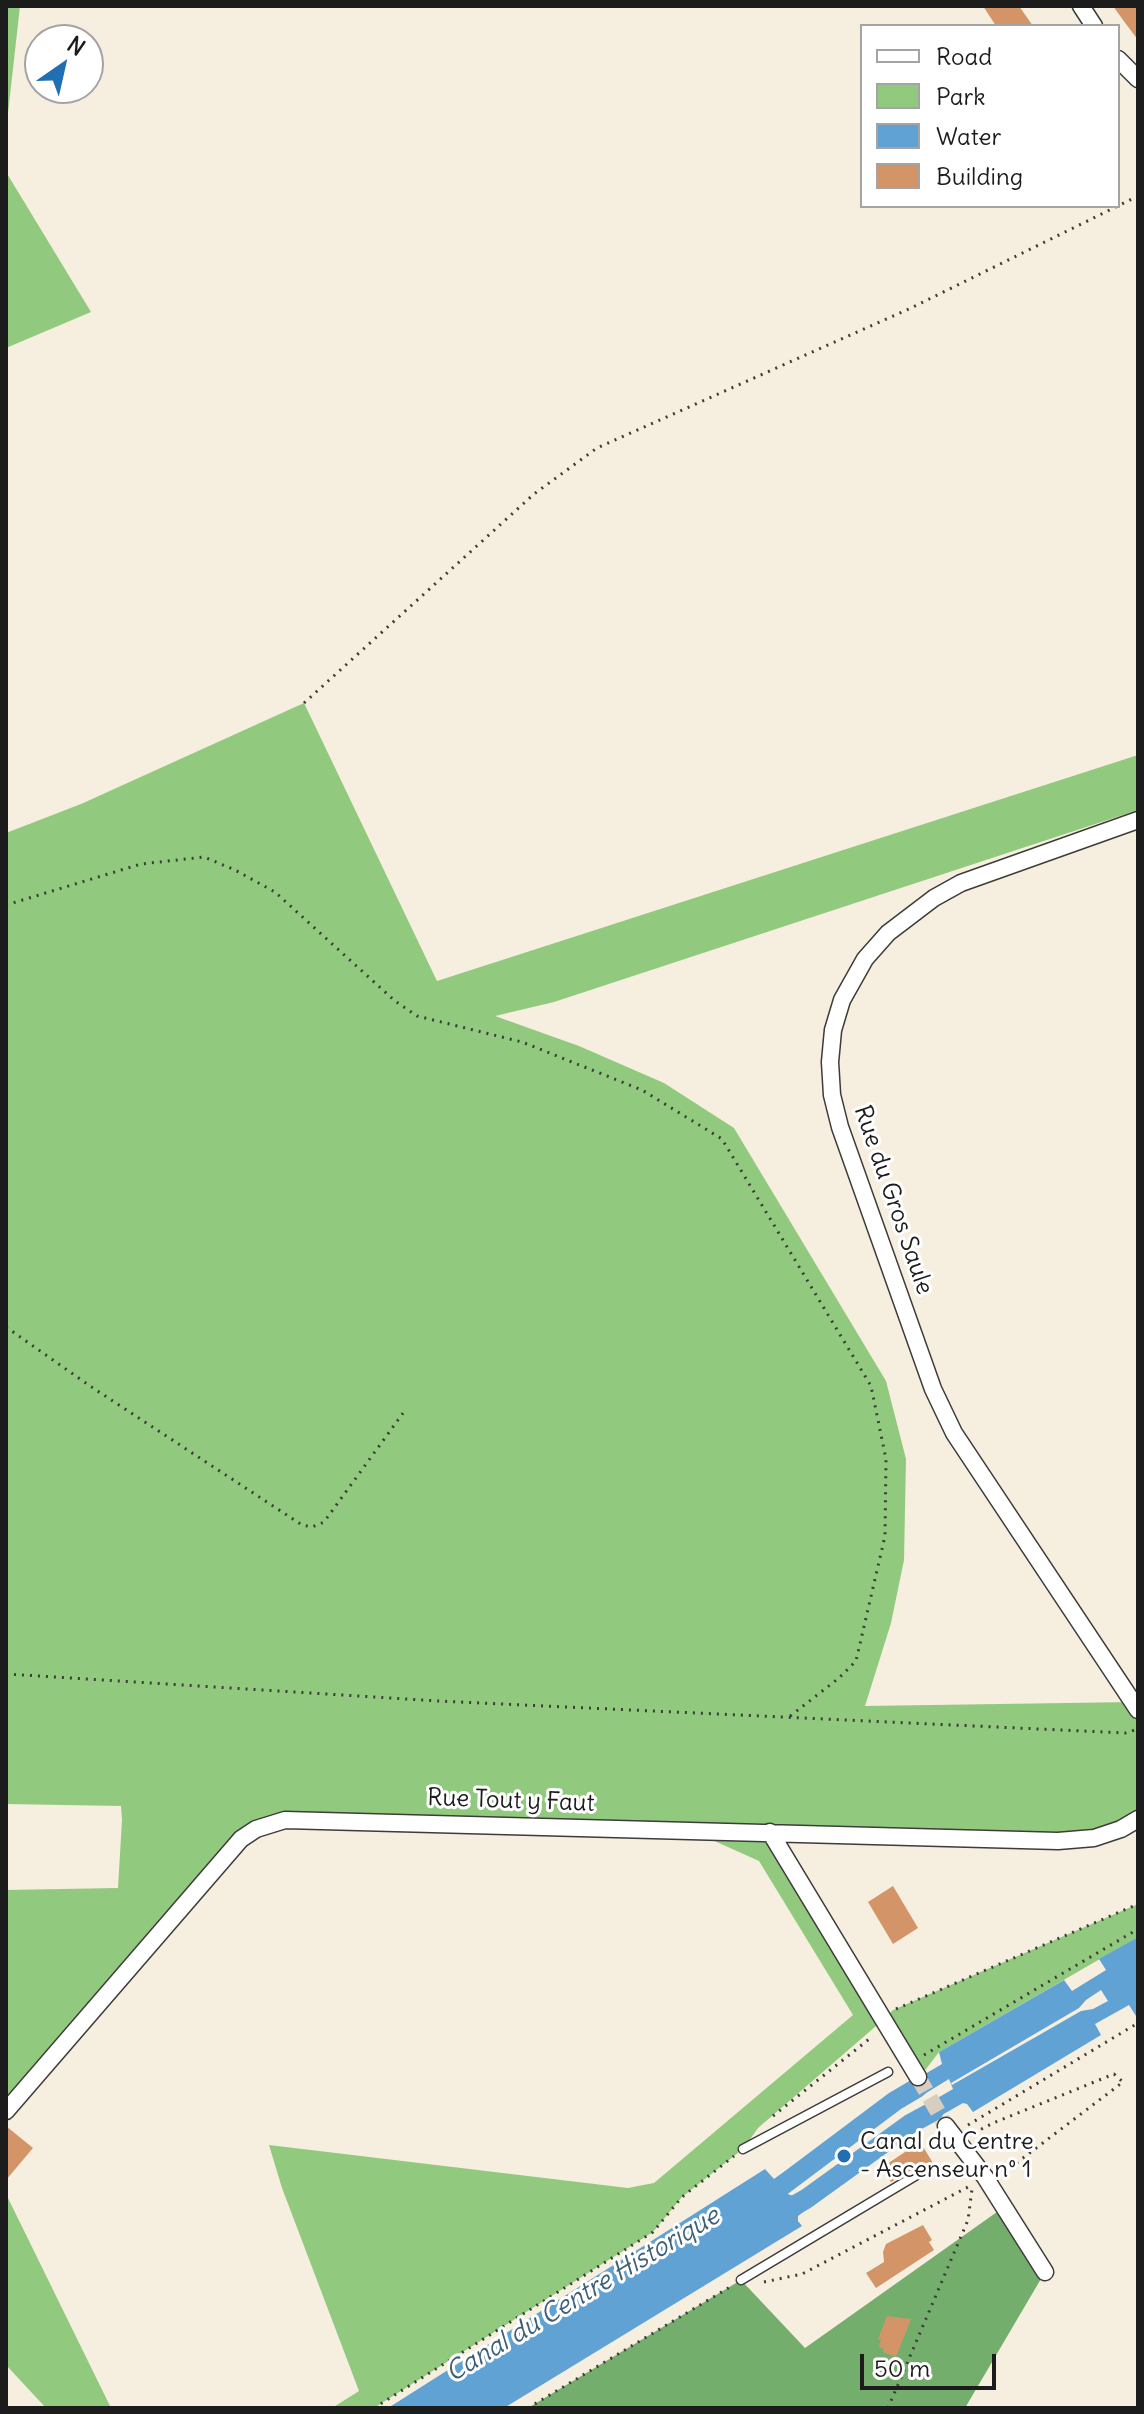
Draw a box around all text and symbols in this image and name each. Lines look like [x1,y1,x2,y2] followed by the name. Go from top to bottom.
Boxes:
[24,24,104,104] north arrow
[860,24,1120,208] legend
[62,30,90,62] text: N
[936,41,992,71] text: Road
[936,81,986,111] text: Park
[936,121,1001,151] text: Water
[936,161,1023,191] text: Building
[847,1102,939,1298] street label: Rue du Gros Saule
[427,1784,595,1818] street label: Rue Tout y Faut
[860,2128,1034,2184] place label: Canal du Centre - Ascenseur n° 1
[835,2147,853,2165] marker: Canal du Centre - Ascenseur n° 1
[440,2201,726,2389] water label: Canal du Centre Historique
[864,2338,1000,2388] scale bar
[874,2353,930,2383] text: 50 m

